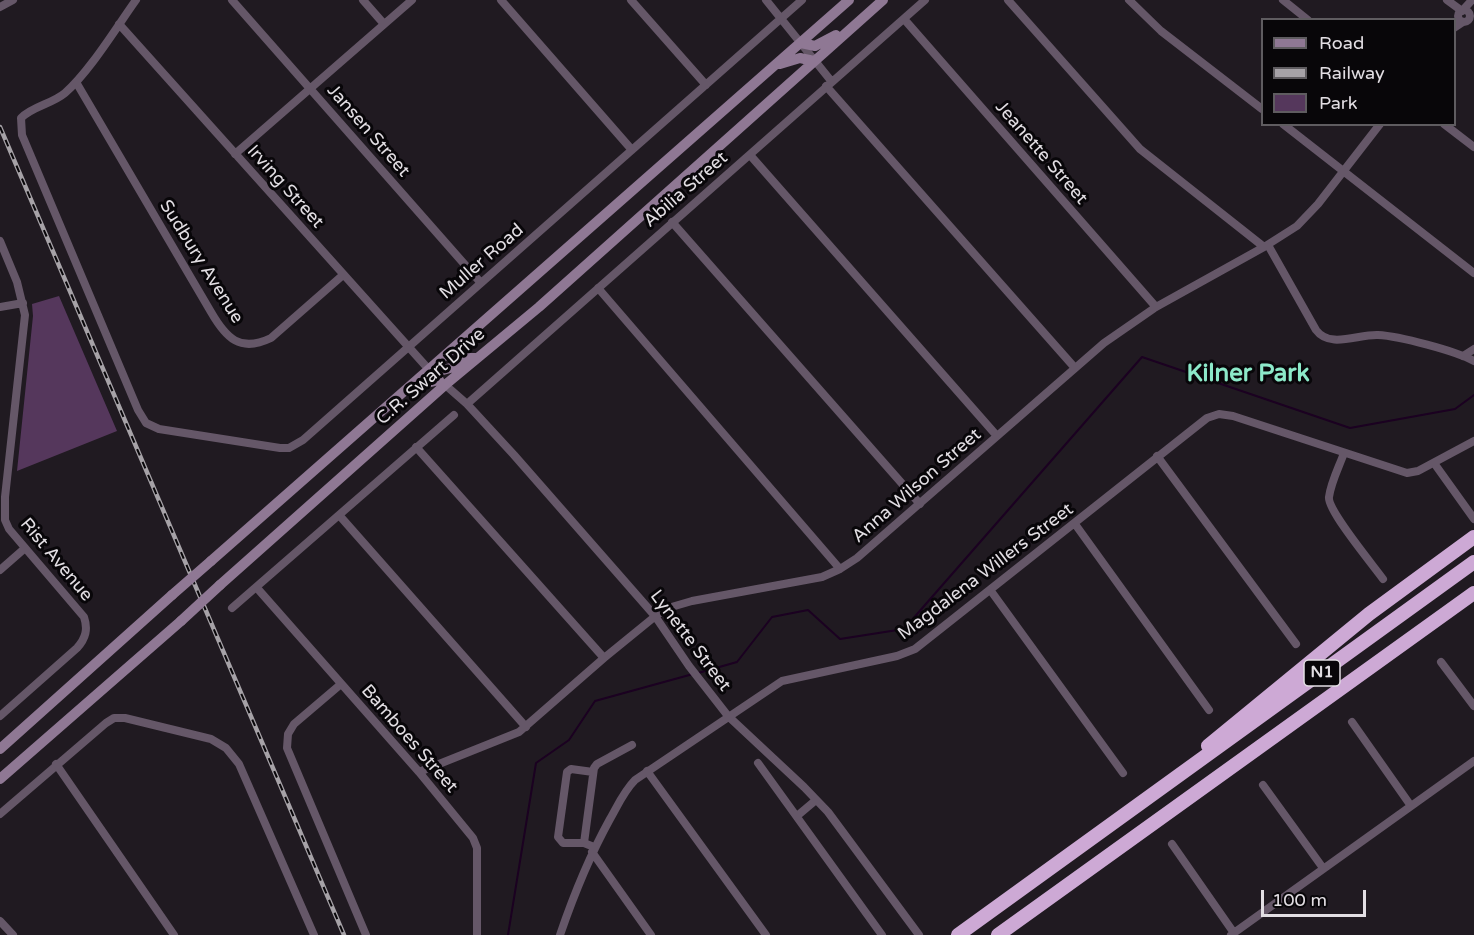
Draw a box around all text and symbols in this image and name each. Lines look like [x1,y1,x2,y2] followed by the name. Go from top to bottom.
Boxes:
[1261,18,1456,126] legend
[1319,32,1364,54] text: Road
[1319,62,1385,84] text: Railway
[322,80,414,182] street label: Jansen Street
[1319,92,1357,114] text: Park
[990,97,1092,209] street label: Jeanette Street
[242,141,328,233] street label: Irving Street
[640,148,732,232] street label: Abilia Street
[154,196,248,328] street label: Sudbury Avenue
[436,220,528,304] street label: Muller Road
[372,324,490,430] street label: C.R. Swart Drive
[1187,361,1309,389] district label: Kilner Park
[848,424,986,548] street label: Anna Wilson Street
[894,499,1078,645] street label: Magdalena Willers Street
[15,514,97,606] street label: Rist Avenue
[645,586,735,696] street label: Lynette Street
[1304,660,1340,686] road number: N1
[356,680,462,798] street label: Bamboes Street
[1264,878,1369,916] scale bar
[1272,889,1327,911] text: 100 m

